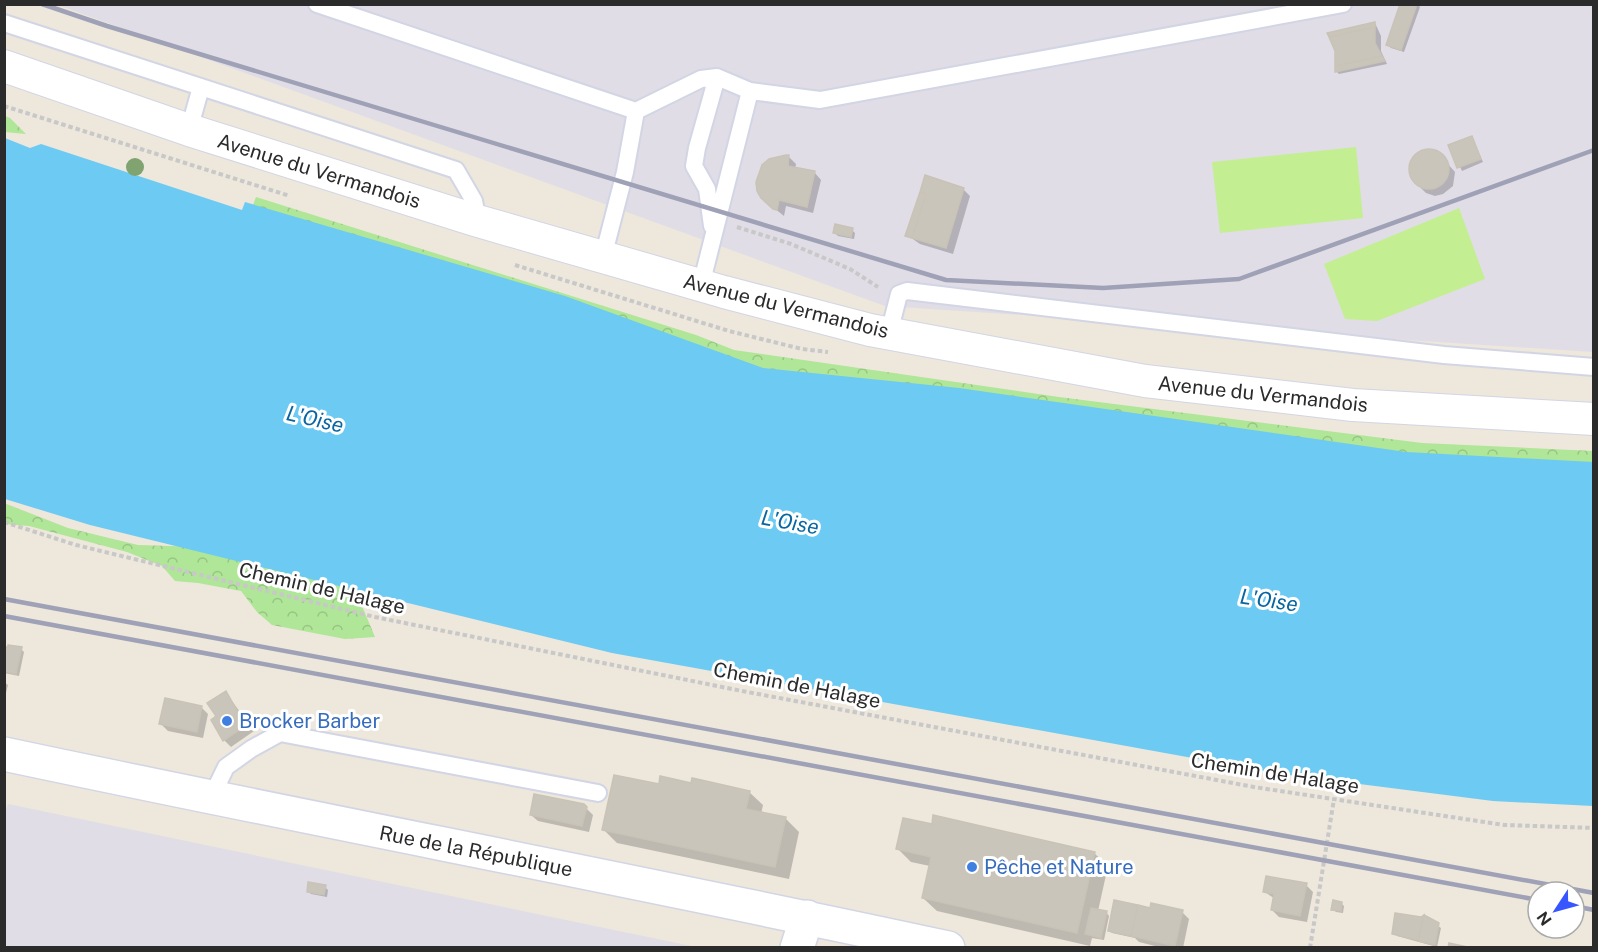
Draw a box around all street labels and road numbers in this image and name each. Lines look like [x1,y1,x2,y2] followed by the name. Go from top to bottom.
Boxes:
[215,129,423,213] street label: Avenue du Vermandois
[681,269,891,343] street label: Avenue du Vermandois
[1157,371,1369,417] street label: Avenue du Vermandois
[237,557,407,619] street label: Chemin de Halage
[711,657,883,713] street label: Chemin de Halage
[1189,748,1361,798] street label: Chemin de Halage
[377,820,575,882] street label: Rue de la République

